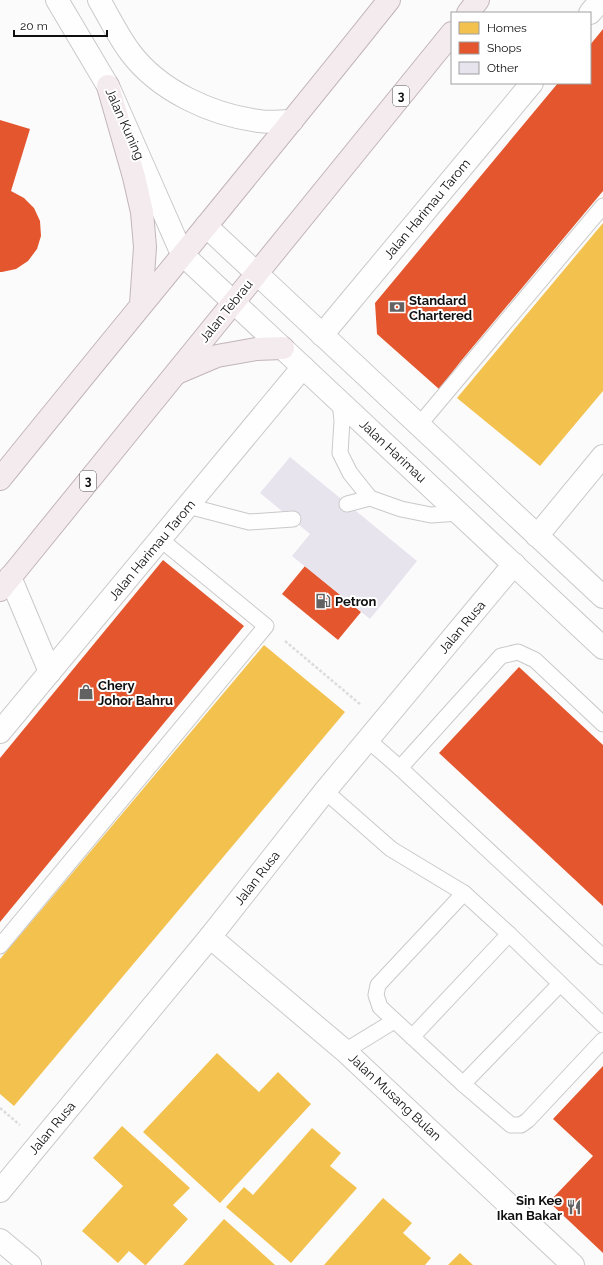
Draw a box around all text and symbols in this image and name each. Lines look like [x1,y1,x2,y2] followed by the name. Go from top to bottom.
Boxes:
[14,12,107,38] scale bar
[451,12,591,84] legend
[20,19,48,33] text: 20 m
[487,21,527,35] text: Homes
[487,41,522,55] text: Shops
[487,61,519,75] text: Other
[103,86,147,162] street label: Jalan Kuning
[393,86,409,106] road number: 3
[381,156,473,262] street label: Jalan Harimau Tarom
[196,277,256,345] street label: Jalan Tebrau
[409,293,472,323] place label: Standard Chartered
[388,298,406,316] bank icon: Standard Chartered
[357,416,429,486] street label: Jalan Harimau
[80,471,96,491] road number: 3
[106,497,198,603] street label: Jalan Harimau Tarom
[314,592,332,610] fuel station icon: Petron
[335,594,376,609] place label: Petron
[436,598,488,656] street label: Jalan Rusa
[98,678,173,708] place label: Chery Johor Bahru
[77,683,95,701] shop icon: Chery Johor Bahru
[231,848,283,908] street label: Jalan Rusa
[346,1050,444,1144] street label: Jalan Musang Bulan
[26,1099,78,1157] street label: Jalan Rusa
[497,1193,562,1223] place label: Sin Kee Ikan Bakar
[565,1198,583,1216] restaurant icon: Sin Kee Ikan Bakar

